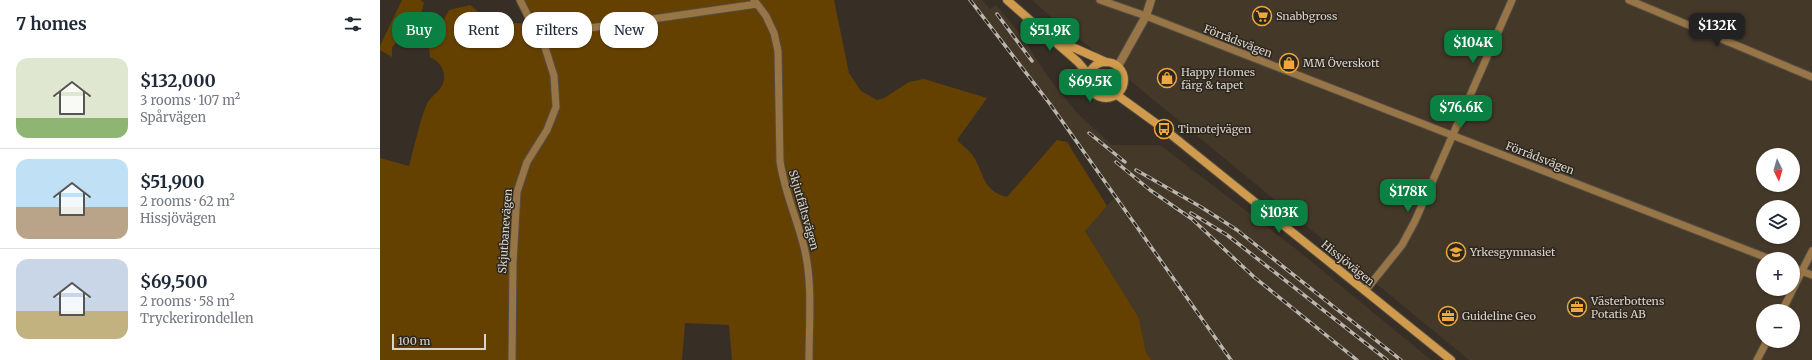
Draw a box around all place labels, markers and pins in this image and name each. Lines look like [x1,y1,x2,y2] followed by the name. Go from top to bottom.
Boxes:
[1251,5,1273,27] supermarket icon: Snabbgross
[1276,9,1337,23] place label: Snabbgross
[1689,13,1745,47] pin: $132K
[1017,18,1083,52] pin: $51.9K
[1445,30,1501,64] pin: $104K
[1278,52,1300,74] shop icon: MM Överskott
[1303,56,1380,70] place label: MM Överskott
[1181,65,1255,92] place label: Happy Homes färg & tapet
[1156,67,1178,89] shop icon: Happy Homes färg & tapet
[1057,69,1123,103] pin: $69.5K
[1428,95,1494,129] pin: $76.6K
[1153,118,1175,140] bus stop icon: Timotejvägen
[1178,122,1252,136] place label: Timotejvägen
[1380,179,1436,213] pin: $178K
[1251,200,1307,234] pin: $103K
[1445,241,1467,263] school or university icon: Yrkesgymnasiet
[1469,245,1556,259] place label: Yrkesgymnasiet
[1590,294,1664,321] place label: Västerbottens Potatis AB
[1566,296,1588,318] office icon: Västerbottens Potatis AB
[1437,305,1459,327] office icon: Guideline Geo
[1462,309,1537,323] place label: Guideline Geo

